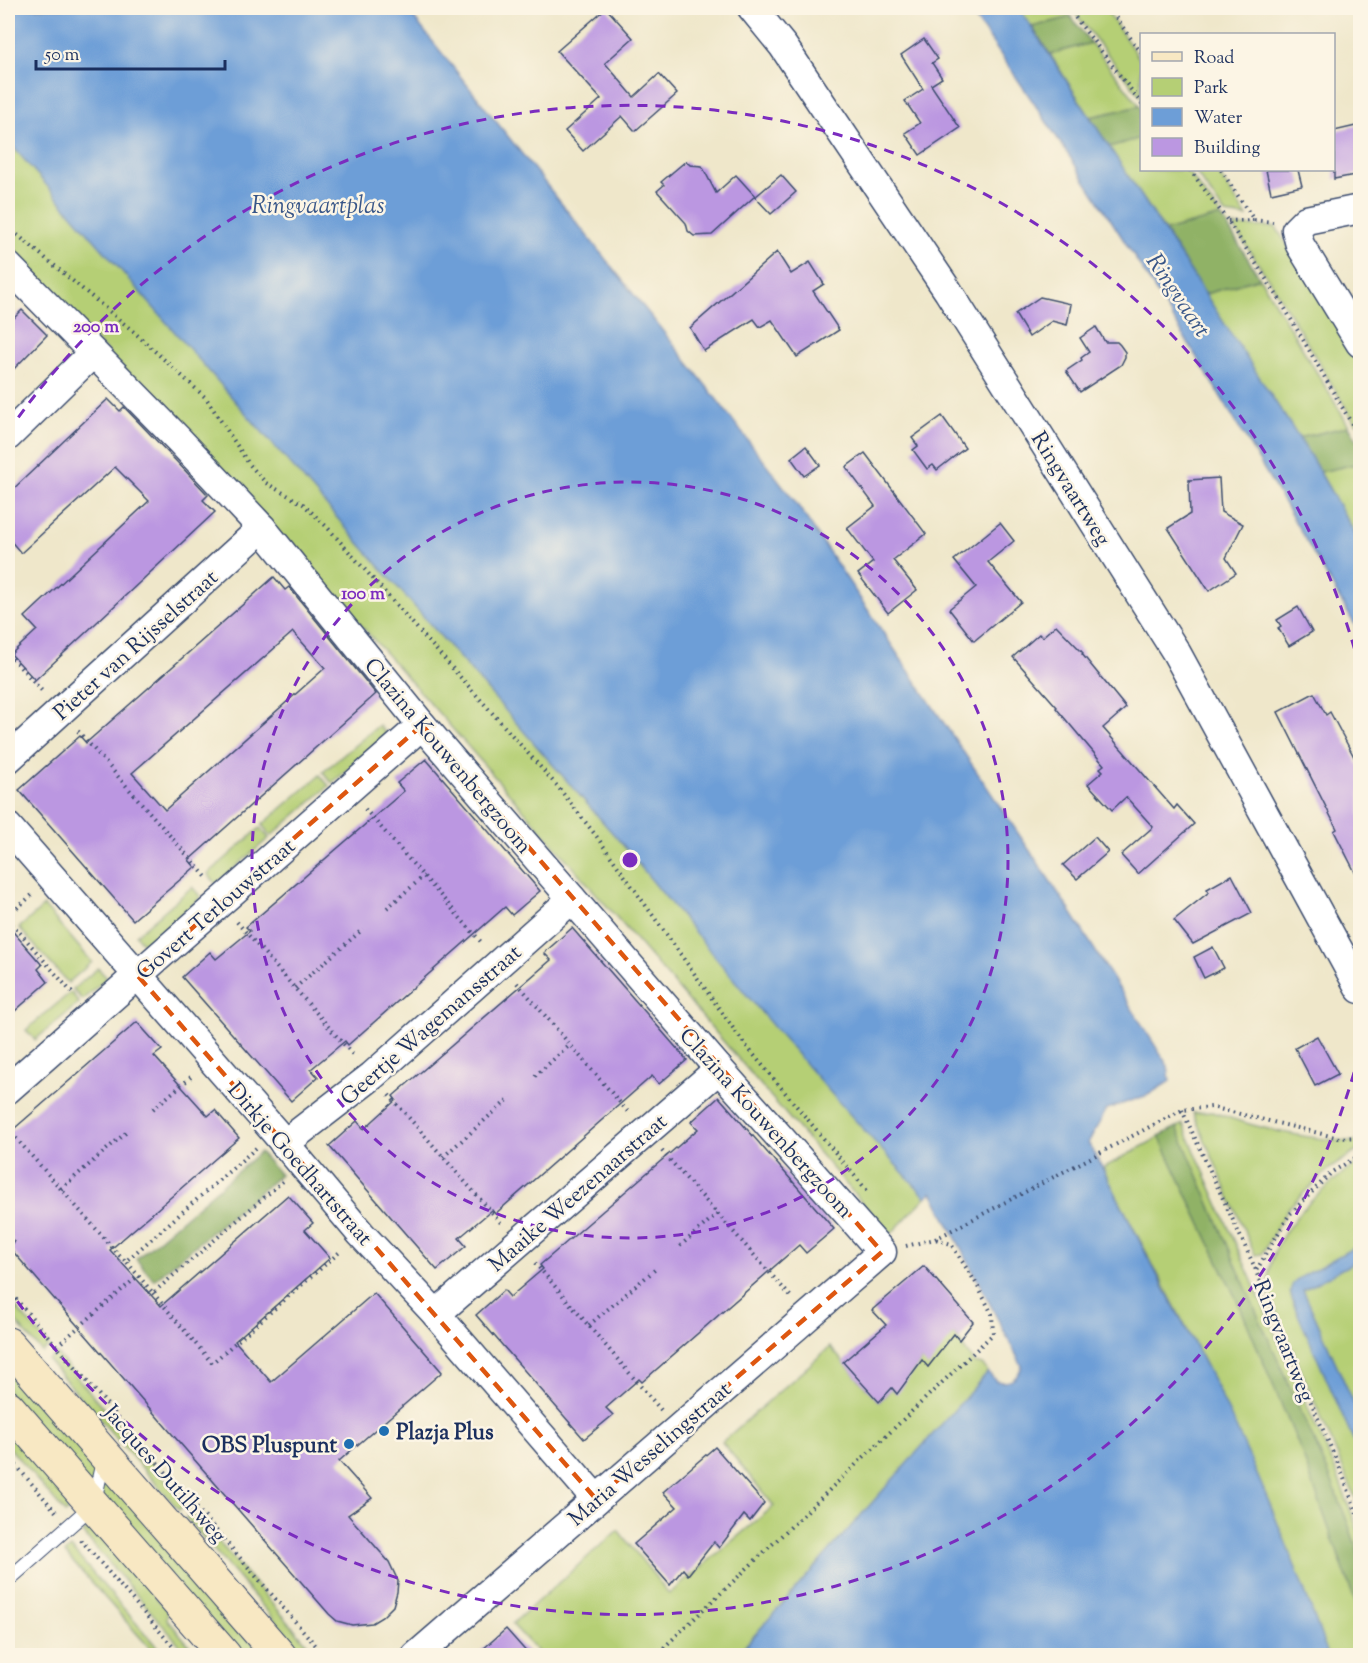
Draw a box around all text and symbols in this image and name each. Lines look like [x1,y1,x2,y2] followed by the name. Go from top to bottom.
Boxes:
[36,33,225,71] scale bar
[1140,33,1335,171] legend
[44,43,80,69] text: 50 m
[1194,46,1234,72] text: Road
[1194,76,1229,102] text: Park
[1194,106,1243,132] text: Water
[1194,136,1260,162] text: Building
[251,190,385,224] water label: Ringvaartplas
[1137,247,1218,345] water label: Ringvaart
[73,315,119,341] text: 200 m
[1022,426,1118,553] street label: Ringvaartweg
[47,563,227,729] street label: Pieter van Rijsselstraat
[341,582,385,608] text: 100 m
[355,652,538,862] street label: Clazina Kouwenbergzoom
[130,832,304,989] street label: Govert Terlouwstraat
[620,850,640,870] centre of rings
[334,938,530,1114] street label: Geertje Wagemansstraat
[670,1022,859,1226] street label: Clazina Kouwenbergzoom
[219,1076,379,1254] street label: Dirkje Goedhartstraat
[482,1107,676,1281] street label: Maaike Weezenaarstraat
[1243,1275,1321,1407] street label: Ringvaartweg
[562,1375,740,1535] street label: Maria Wesselingstraat
[94,1398,233,1551] street label: Jacques Dutilhweg
[396,1418,494,1450] place label: Plazja Plus
[377,1424,391,1438] marker: Plazja Plus
[202,1431,337,1463] place label: OBS Pluspunt
[342,1437,356,1451] marker: OBS Pluspunt

